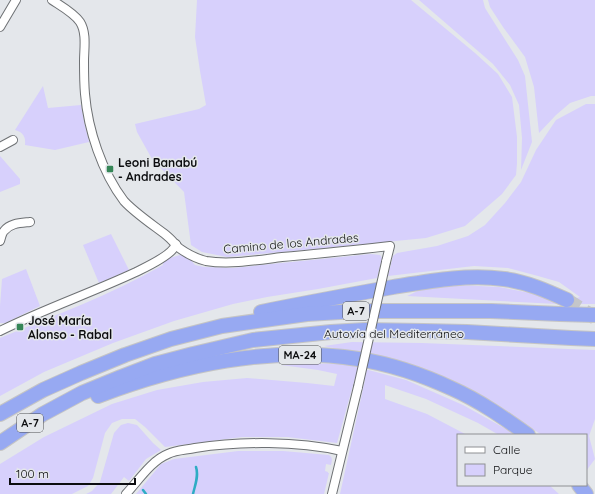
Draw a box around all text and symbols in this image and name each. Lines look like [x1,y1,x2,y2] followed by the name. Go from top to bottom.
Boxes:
[118,155,197,184] place label: Leoni Banabú - Andrades
[105,164,115,174] marker: Leoni Banabú - Andrades
[223,230,360,256] street label: Camino de los Andrades
[343,302,369,320] road number: A-7
[28,313,112,342] place label: José María Alonso - Rabal
[15,322,25,332] marker: José María Alonso - Rabal
[324,326,464,341] street label: Autovía del Mediterráneo
[279,346,321,364] road number: MA-24
[17,414,43,432] road number: A-7
[457,434,587,486] legend
[493,442,521,457] text: Calle
[10,460,135,486] scale bar
[493,462,533,477] text: Parque
[16,466,49,481] text: 100 m

